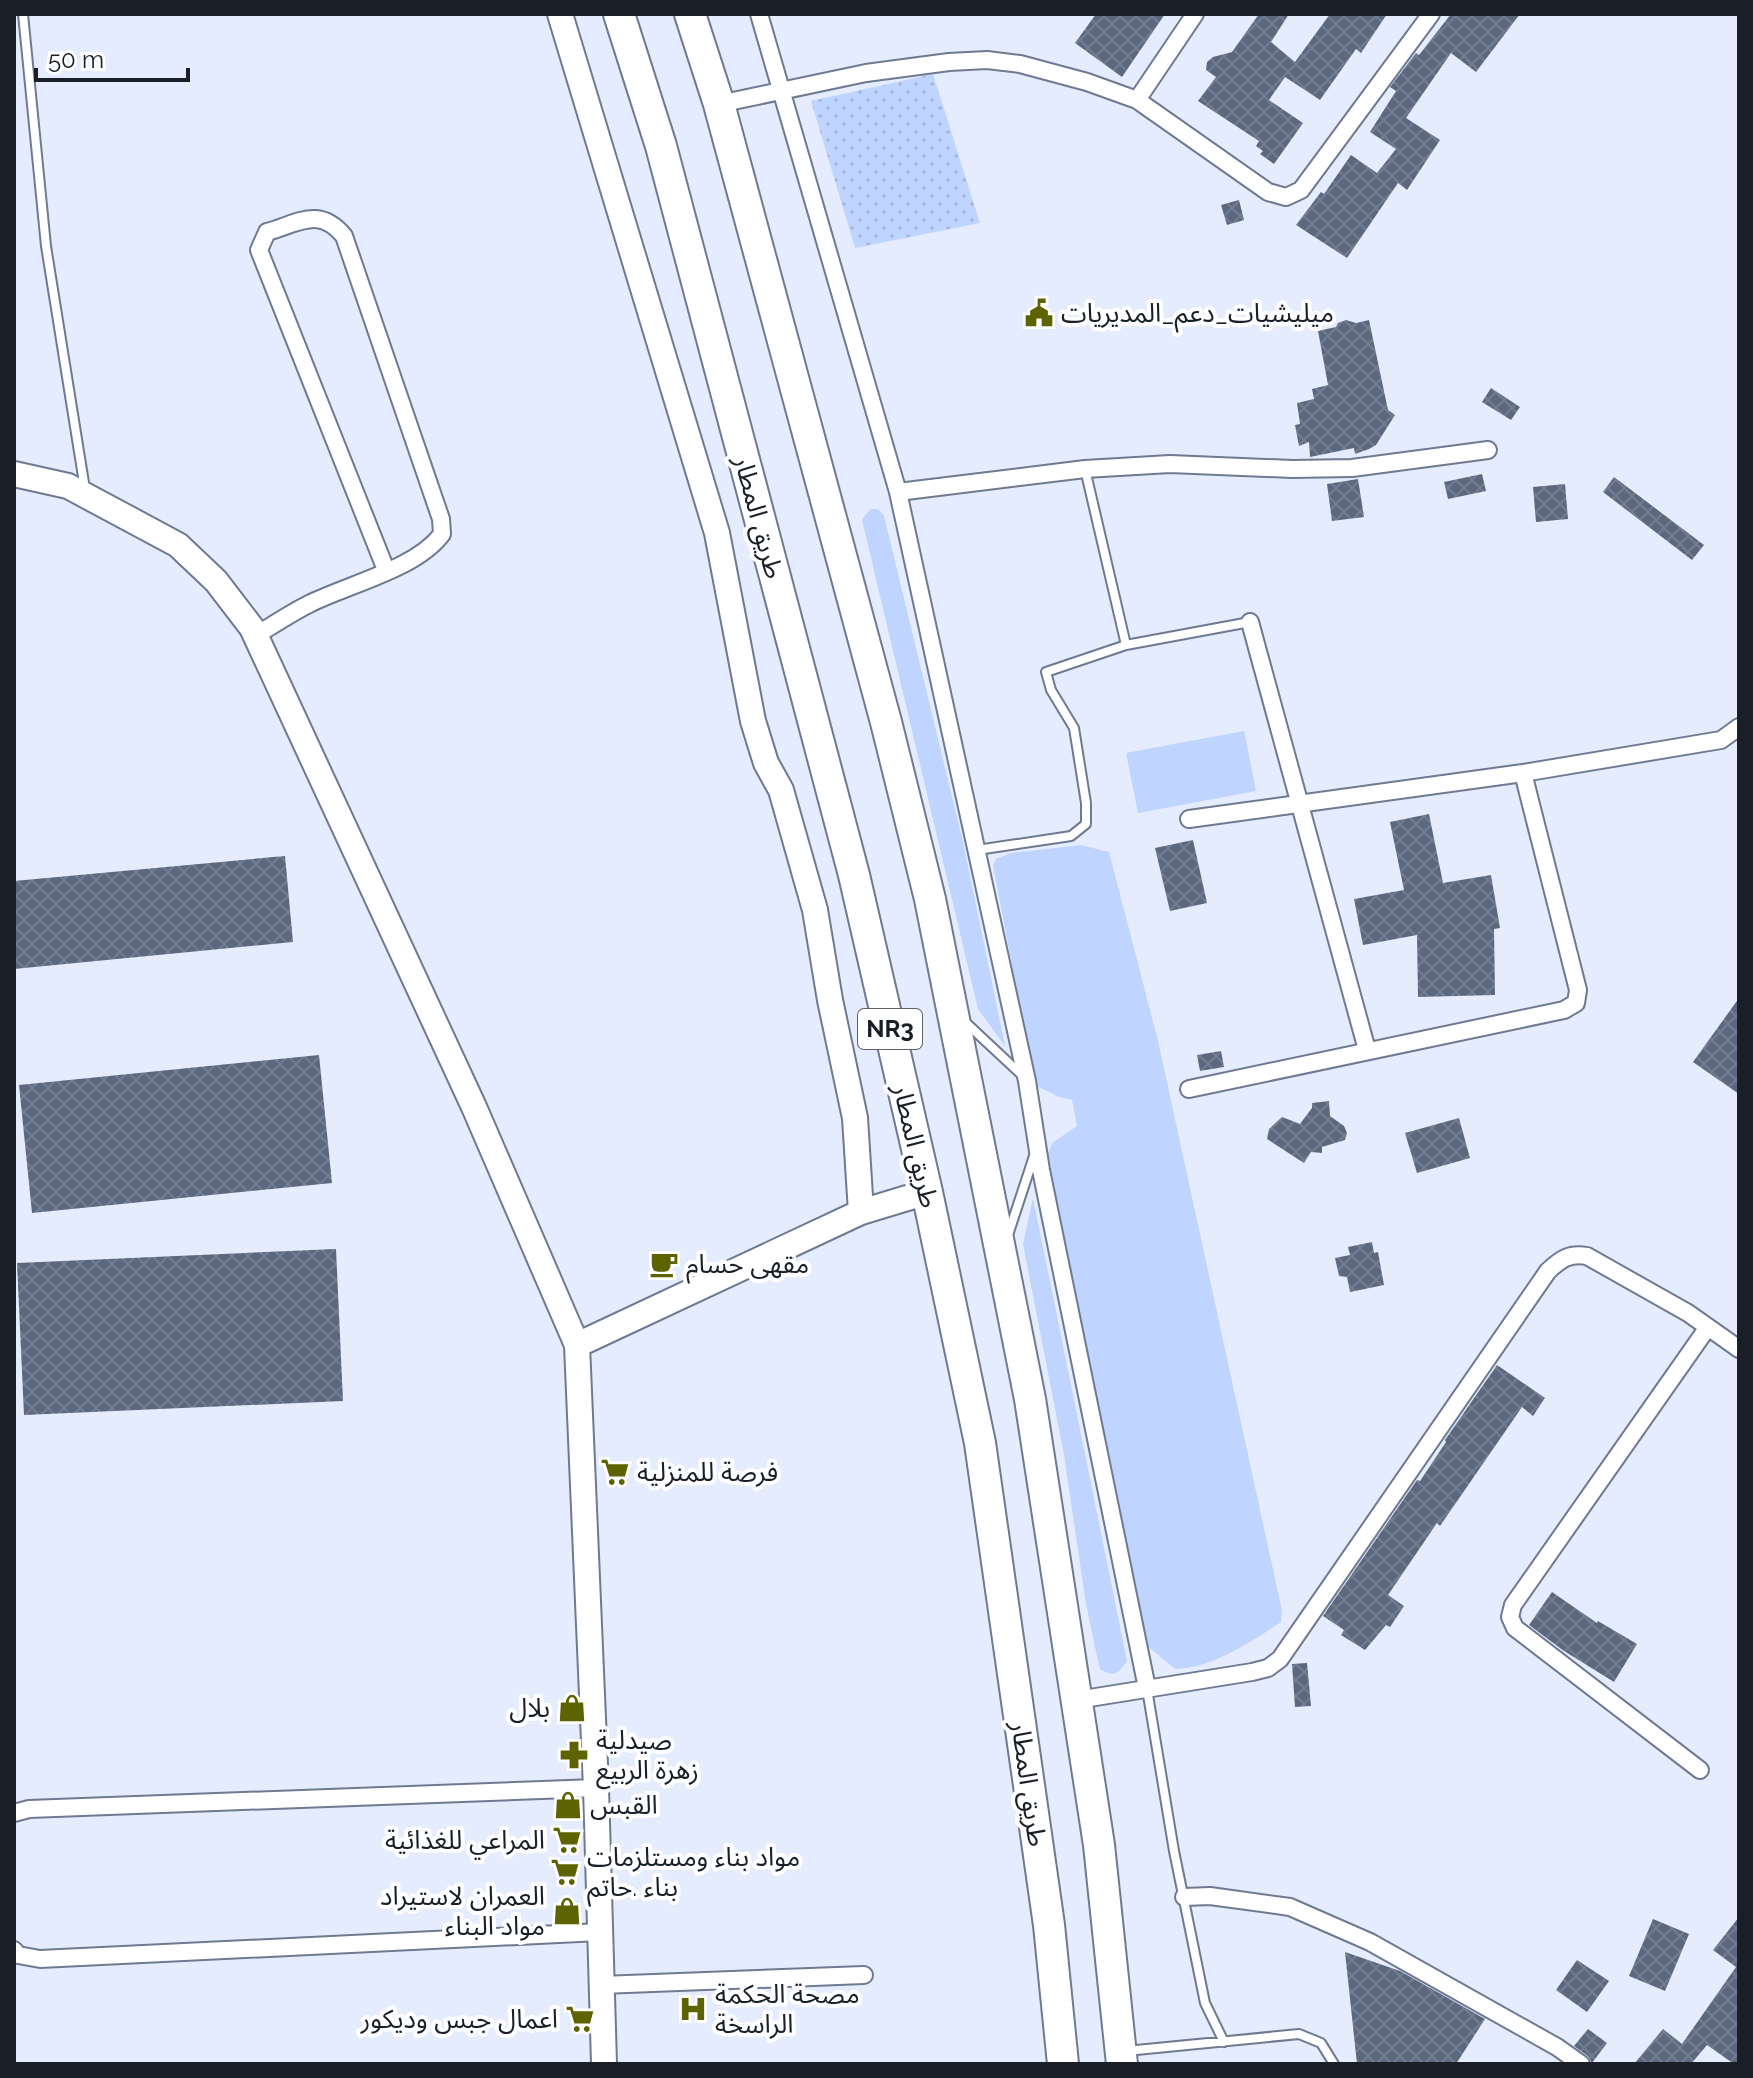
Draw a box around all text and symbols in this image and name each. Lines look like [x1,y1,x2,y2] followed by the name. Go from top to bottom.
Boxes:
[36,32,188,82] scale bar
[48,45,104,74] text: 50 m
[1024,298,1054,328] public building icon: ميليشيات_دعم_المديريات
[1061,298,1334,333] place label: ميليشيات_دعم_المديريات
[727,451,790,582] street label: طريق المطار
[858,1009,922,1049] road number: NR3
[886,1080,945,1211] street label: طريق المطار
[649,1249,679,1279] cafe icon: مقهى حسام
[686,1249,809,1284] place label: مقهى حسام
[600,1457,630,1487] supermarket icon: فرصة للمنزلية
[637,1457,778,1487] place label: فرصة للمنزلية
[509,1693,550,1723] place label: بلال
[557,1693,587,1723] shop icon: بلال
[1004,1718,1053,1849] street label: طريق المطار
[596,1725,699,1790] place label: صيدلية زهرة الربيع
[559,1740,589,1770] pharmacy icon: صيدلية زهرة الربيع
[553,1790,583,1820] shop icon: القبس
[590,1790,658,1820] place label: القبس
[385,1825,545,1860] place label: المراعي للغذائية
[552,1825,582,1855] supermarket icon: المراعي للغذائية
[587,1842,800,1907] place label: مواد بناء ومستلزمات بناء .حاتم
[550,1857,580,1887] supermarket icon: مواد بناء ومستلزمات بناء .حاتم
[380,1881,545,1941] place label: العمران لاستيراد مواد البناء
[552,1896,582,1926] shop icon: العمران لاستيراد مواد البناء
[715,1979,860,2039] place label: مصحة الحكمة الراسخة
[678,1994,708,2024] hospital icon: مصحة الحكمة الراسخة
[360,2004,558,2034] place label: اعمال جبس وديكور
[565,2004,595,2034] supermarket icon: اعمال جبس وديكور

